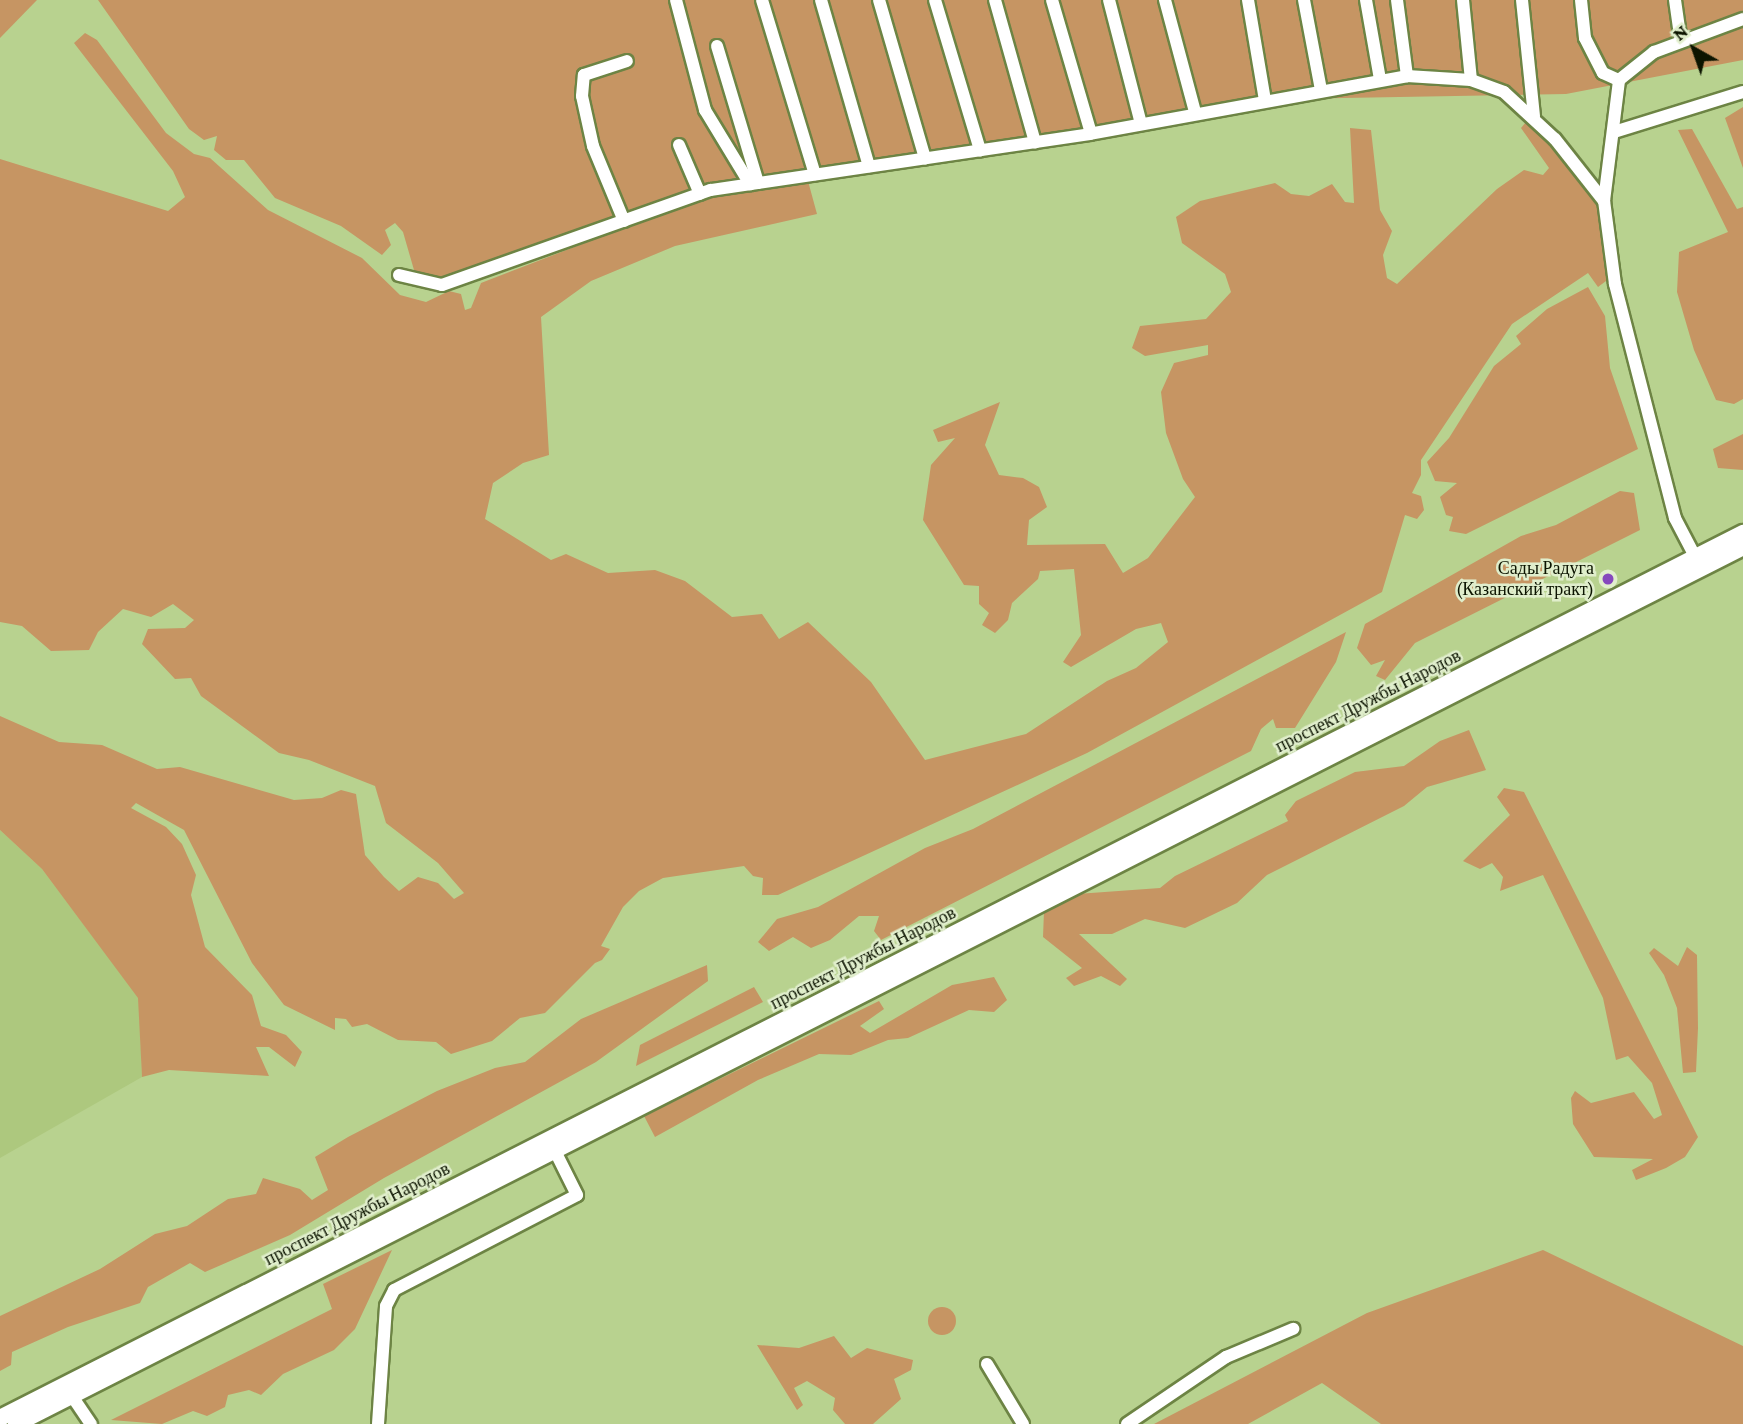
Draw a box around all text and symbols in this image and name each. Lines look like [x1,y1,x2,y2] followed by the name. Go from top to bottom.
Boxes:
[1659,14,1729,84] north arrow
[1668,20,1692,45] text: N
[1456,558,1594,600] place label: Сады Радуга (Казанский тракт)
[1600,571,1616,587] marker: Сады Радуга (Казанский тракт)
[1272,645,1464,757] street label: проспект Дружбы Народов
[767,902,959,1014] street label: проспект Дружбы Народов
[261,1158,453,1270] street label: проспект Дружбы Народов

